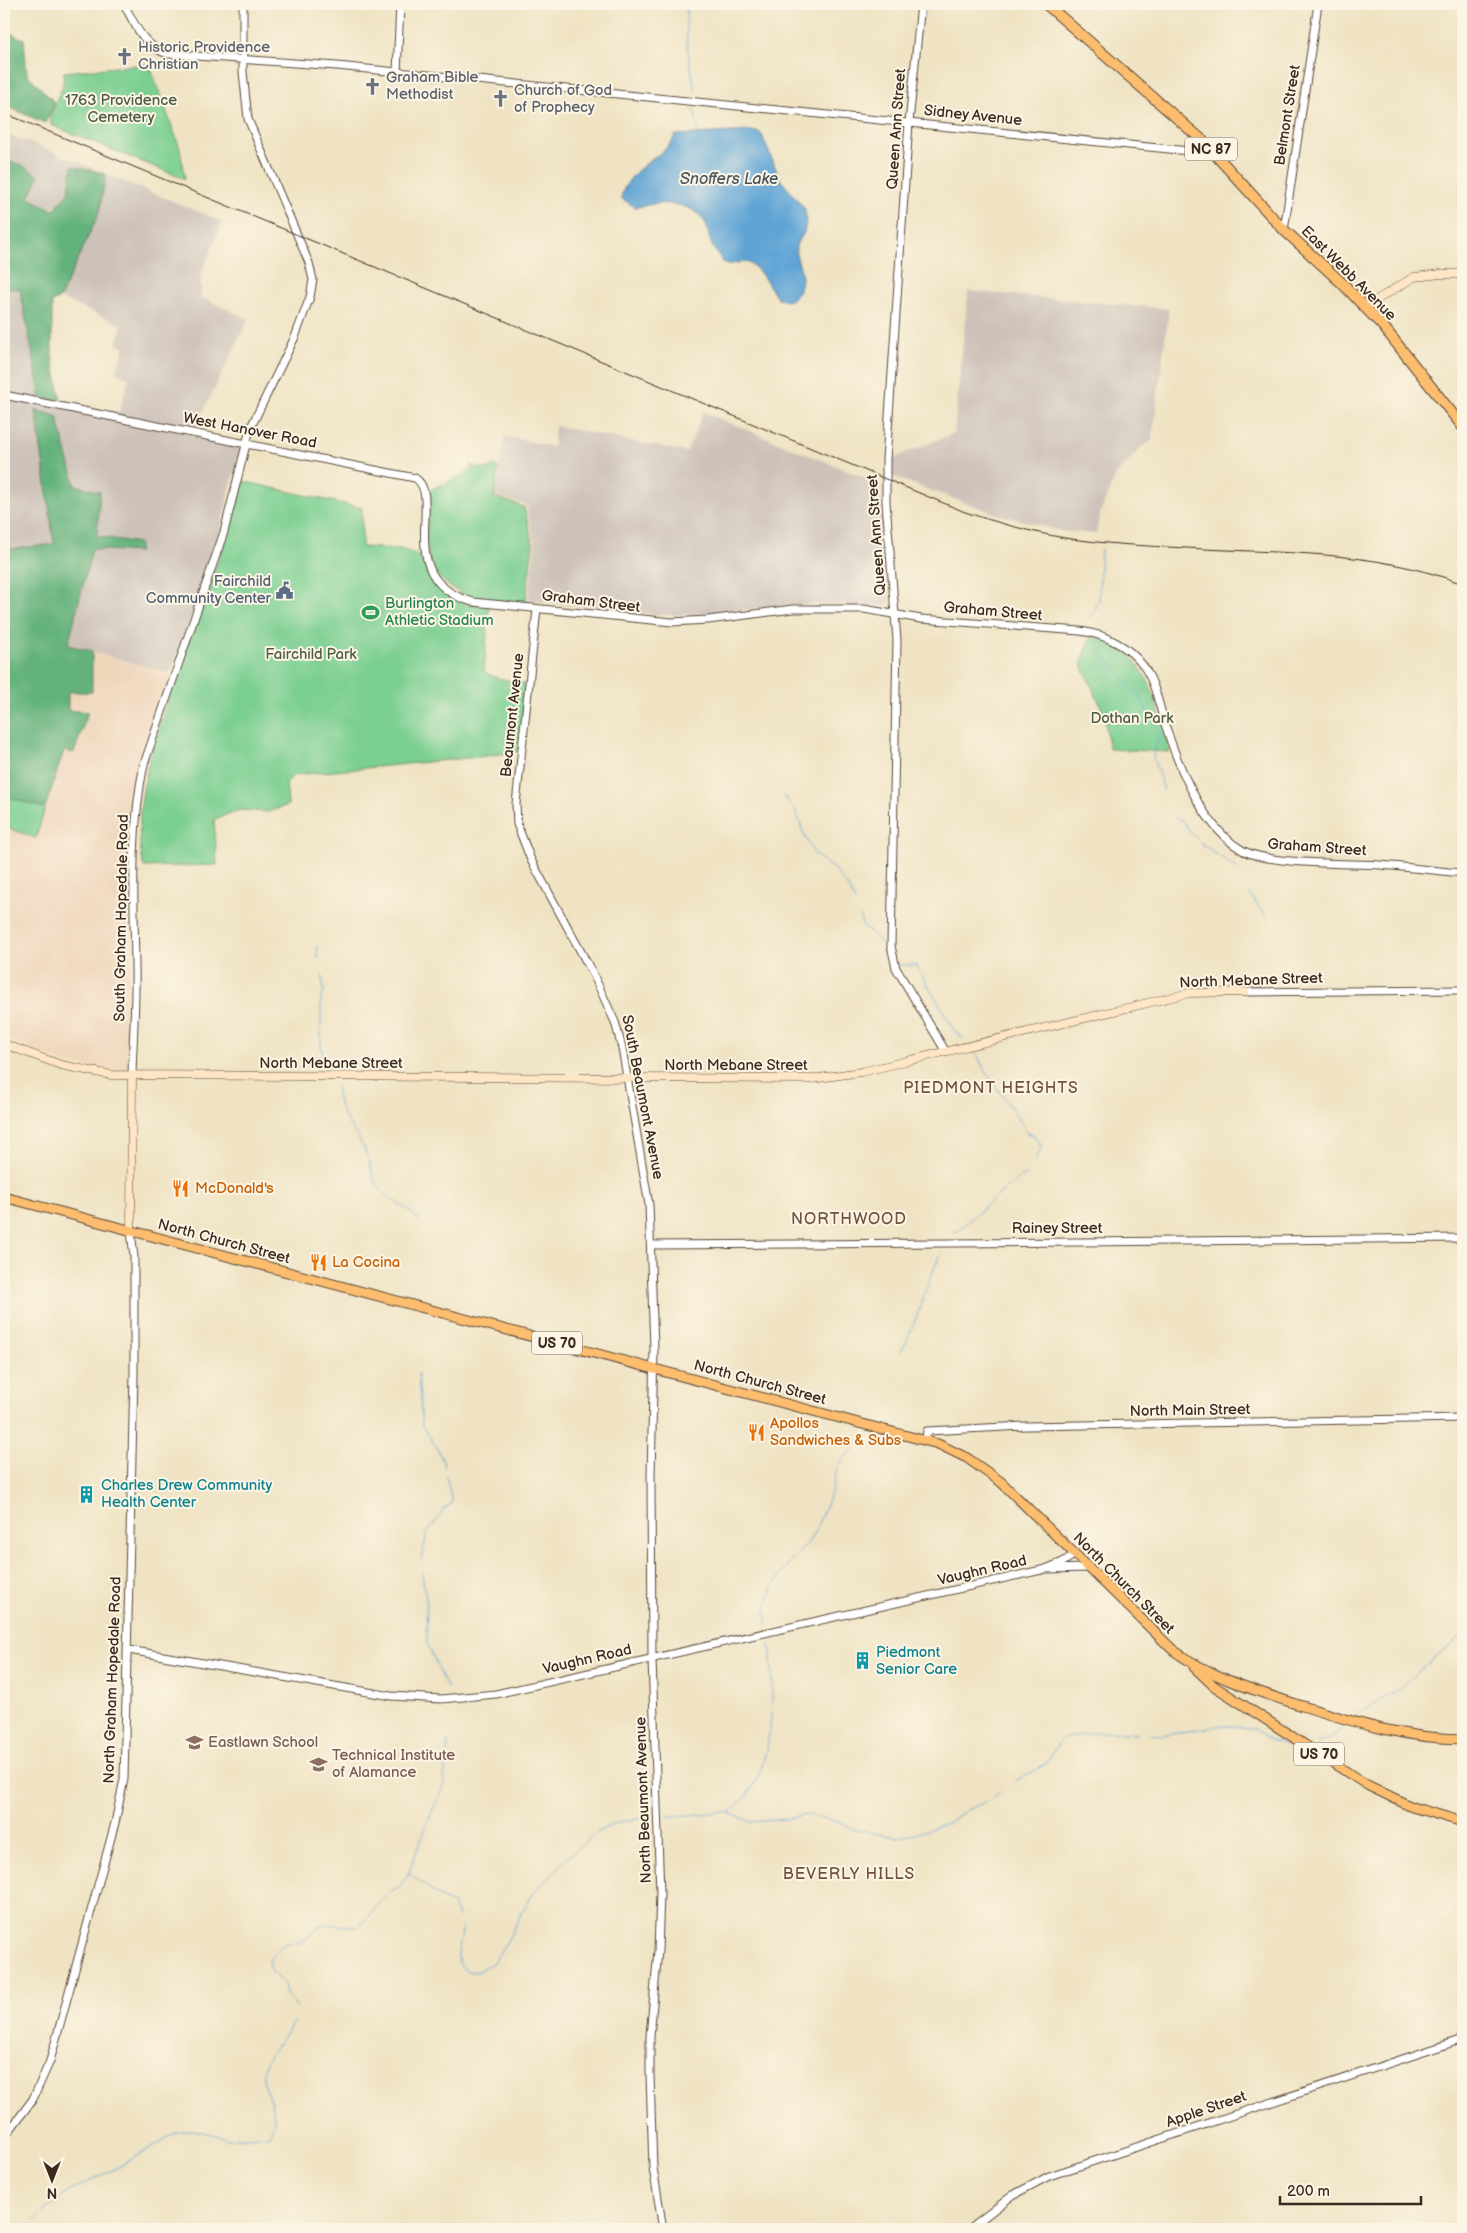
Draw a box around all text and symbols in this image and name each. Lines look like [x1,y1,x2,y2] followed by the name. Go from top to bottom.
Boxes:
[138,38,270,74] place label: Historic Providence Christian
[114,46,134,66] church icon: Historic Providence Christian
[1270,63,1305,167] street label: Belmont Street
[883,67,910,190] street label: Queen Ann Street
[386,68,479,104] place label: Graham Bible Methodist
[362,76,382,96] church icon: Graham Bible Methodist
[514,81,612,117] place label: Church of God of Prophecy
[490,89,510,109] church icon: Church of God of Prophecy
[65,91,177,127] park label: 1763 Providence Cemetery
[923,101,1023,130] street label: Sidney Avenue
[1185,138,1237,160] road number: NC 87
[680,170,778,189] water label: Snoffers Lake
[1297,222,1400,325] street label: East Webb Avenue
[181,408,318,453] street label: West Hanover Road
[863,473,890,596] street label: Queen Ann Street
[146,572,272,608] place label: Fairchild Community Center
[275,580,295,600] public building icon: Fairchild Community Center
[541,586,642,617] street label: Graham Street
[385,594,494,630] place label: Burlington Athletic Stadium
[943,598,1043,625] street label: Graham Street
[361,602,381,622] sports icon: Burlington Athletic Stadium
[265,645,357,664] park label: Fairchild Park
[497,652,528,778] street label: Beaumont Avenue
[1090,709,1174,728] park label: Dothan Park
[110,814,133,1022] street label: South Graham Hopedale Road
[1267,835,1367,860] street label: Graham Street
[1179,968,1323,992] street label: North Mebane Street
[617,1013,668,1181] street label: South Beaumont Avenue
[259,1054,403,1073] street label: North Mebane Street
[664,1056,808,1075] street label: North Mebane Street
[903,1079,1079,1098] district label: PIEDMONT HEIGHTS
[171,1178,191,1198] restaurant icon: McDonald's
[195,1179,274,1198] place label: McDonald's
[791,1210,907,1229] district label: NORTHWOOD
[156,1215,292,1268] street label: North Church Street
[1012,1219,1103,1238] street label: Rainey Street
[308,1252,328,1272] restaurant icon: La Cocina
[332,1253,400,1272] place label: La Cocina
[532,1332,582,1355] road number: US 70
[692,1356,828,1409] street label: North Church Street
[1130,1400,1251,1421] street label: North Main Street
[770,1414,902,1450] place label: Apollos Sandwiches & Subs
[746,1422,766,1442] restaurant icon: Apollos Sandwiches & Subs
[101,1476,272,1512] place label: Charles Drew Community Health Center
[77,1484,97,1504] building icon: Charles Drew Community Health Center
[1069,1529,1179,1638] street label: North Church Street
[936,1551,1028,1590] street label: Vaughn Road
[99,1576,126,1784] street label: North Graham Hopedale Road
[541,1640,633,1679] street label: Vaughn Road
[876,1643,957,1679] place label: Piedmont Senior Care
[852,1651,872,1671] building icon: Piedmont Senior Care
[631,1716,656,1884] street label: North Beaumont Avenue
[184,1732,204,1752] school or university icon: Eastlawn School
[208,1733,318,1752] place label: Eastlawn School
[1294,1742,1344,1766] road number: US 70
[332,1746,455,1782] place label: Technical Institute of Alamance
[308,1754,328,1774] school or university icon: Technical Institute of Alamance
[783,1865,915,1884] district label: BEVERLY HILLS
[1164,2087,1249,2132] street label: Apple Street
[28,2156,78,2206] north arrow
[1280,2173,1421,2205] scale bar
[1287,2182,1330,2201] text: 200 m
[47,2184,57,2201] text: N

